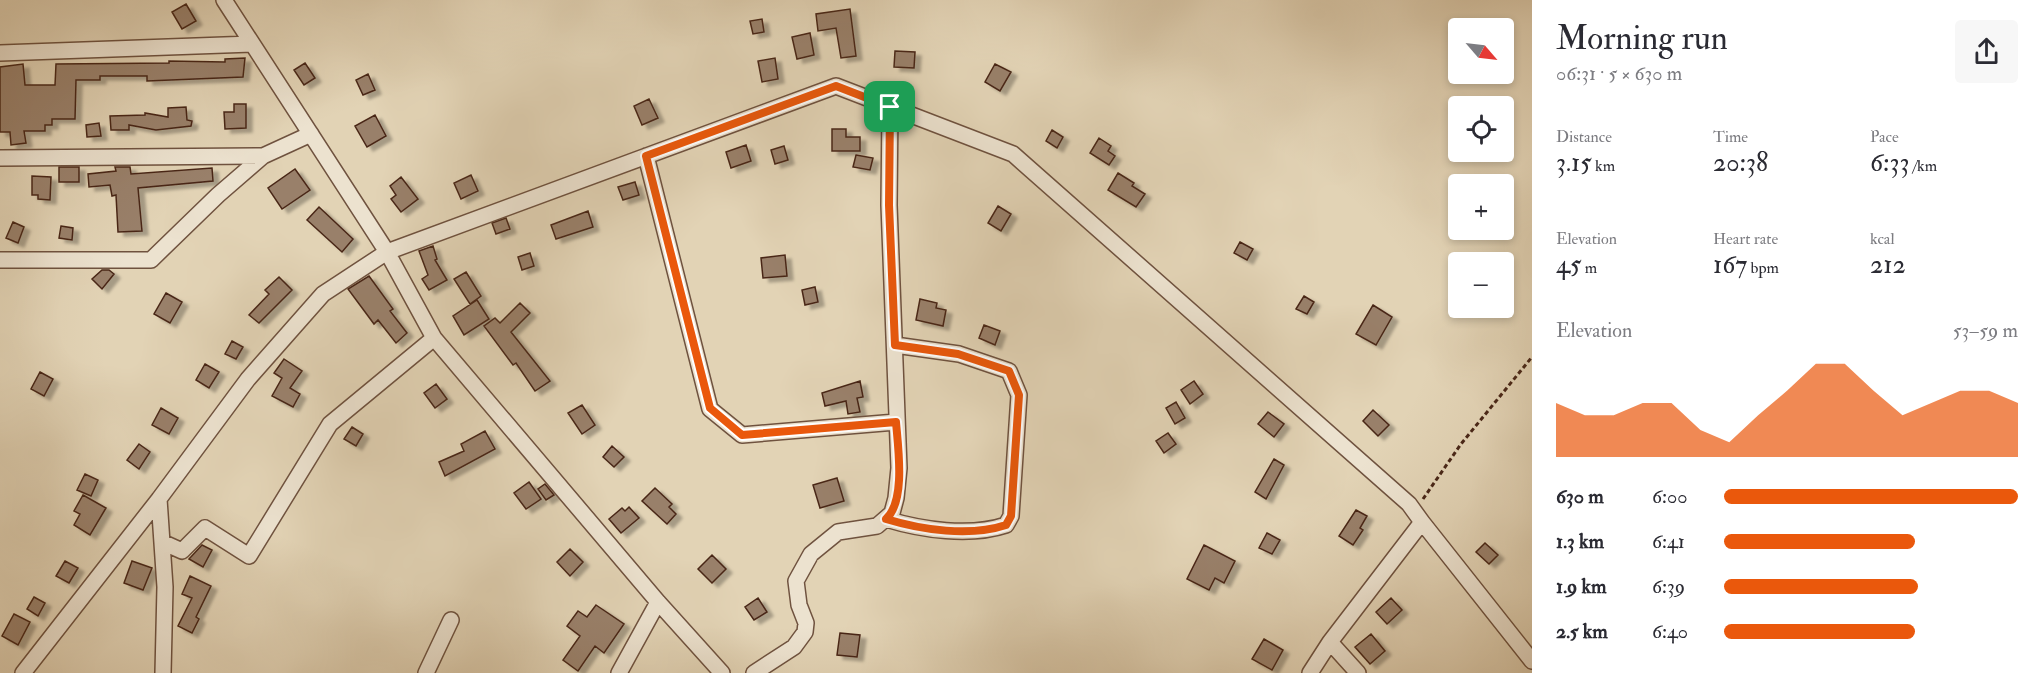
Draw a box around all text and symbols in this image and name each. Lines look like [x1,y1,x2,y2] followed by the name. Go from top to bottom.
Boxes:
[1448,18,1514,84] north arrow
[1448,18,1514,318] map controls
[1556,18,1728,59] text: Morning run
[1955,20,2018,83] button: share
[1556,61,1682,86] text: 06:31 · 5 × 630 m
[864,81,915,132] pin
[873,90,906,123] icon: arrive
[1448,96,1514,162] button: locate
[1556,127,1612,147] text: Distance
[1713,127,1748,147] text: Time
[1870,127,1899,147] text: Pace
[1556,147,1592,179] text: 3.15
[1713,147,1768,179] text: 20:38
[1870,147,1910,179] text: 6:33
[1592,156,1615,176] text: km
[1910,156,1937,176] text: /km
[1448,174,1514,240] button: +
[1556,229,1617,249] text: Elevation
[1713,229,1778,249] text: Heart rate
[1870,229,1895,249] text: kcal
[1556,249,1581,281] text: 45
[1713,249,1747,281] text: 167
[1870,249,1906,281] text: 212
[1448,252,1514,318] button: −
[1581,258,1597,278] text: m
[1747,258,1779,278] text: bpm
[1556,318,1632,343] text: Elevation
[1953,318,2018,343] text: 53–59 m
[1556,484,1604,509] text: 630 m
[1652,484,1688,509] text: 6:00
[1556,529,1604,554] text: 1.3 km
[1652,529,1685,554] text: 6:41
[1556,574,1607,599] text: 1.9 km
[1652,574,1685,599] text: 6:39
[1556,619,1608,644] text: 2.5 km
[1652,619,1688,644] text: 6:40

